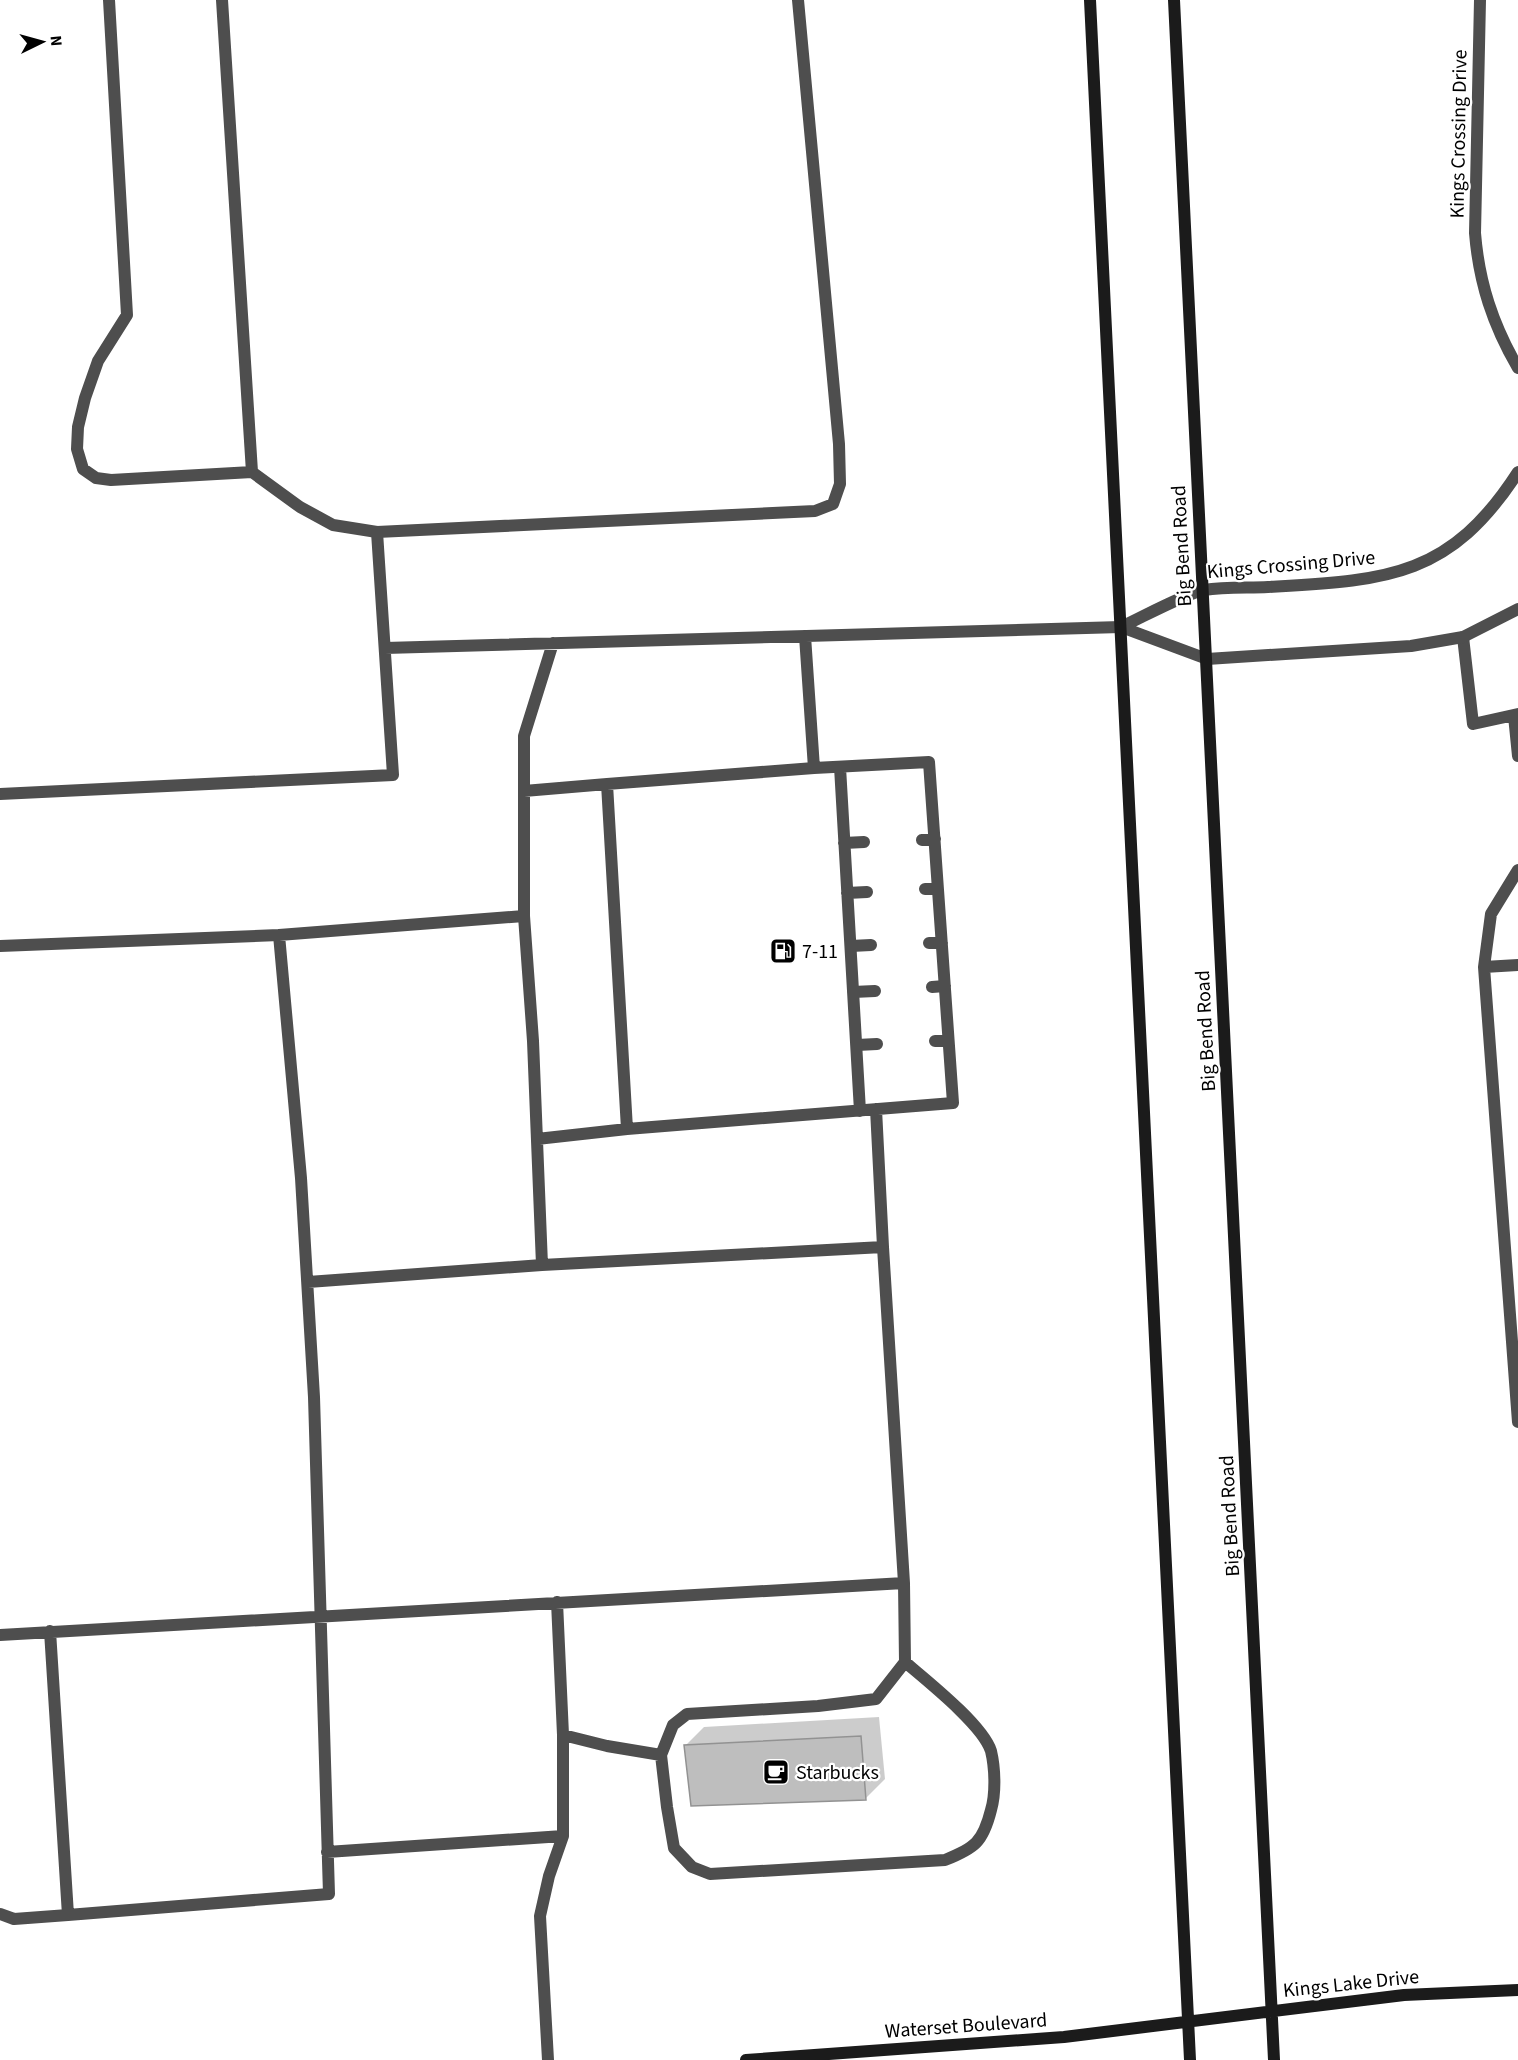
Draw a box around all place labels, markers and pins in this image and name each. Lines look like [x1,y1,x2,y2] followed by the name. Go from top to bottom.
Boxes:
[768,936,798,966] fuel station icon: 7-11
[802,938,838,966] place label: 7-11
[761,1757,791,1787] cafe icon: Starbucks
[796,1759,879,1787] place label: Starbucks

